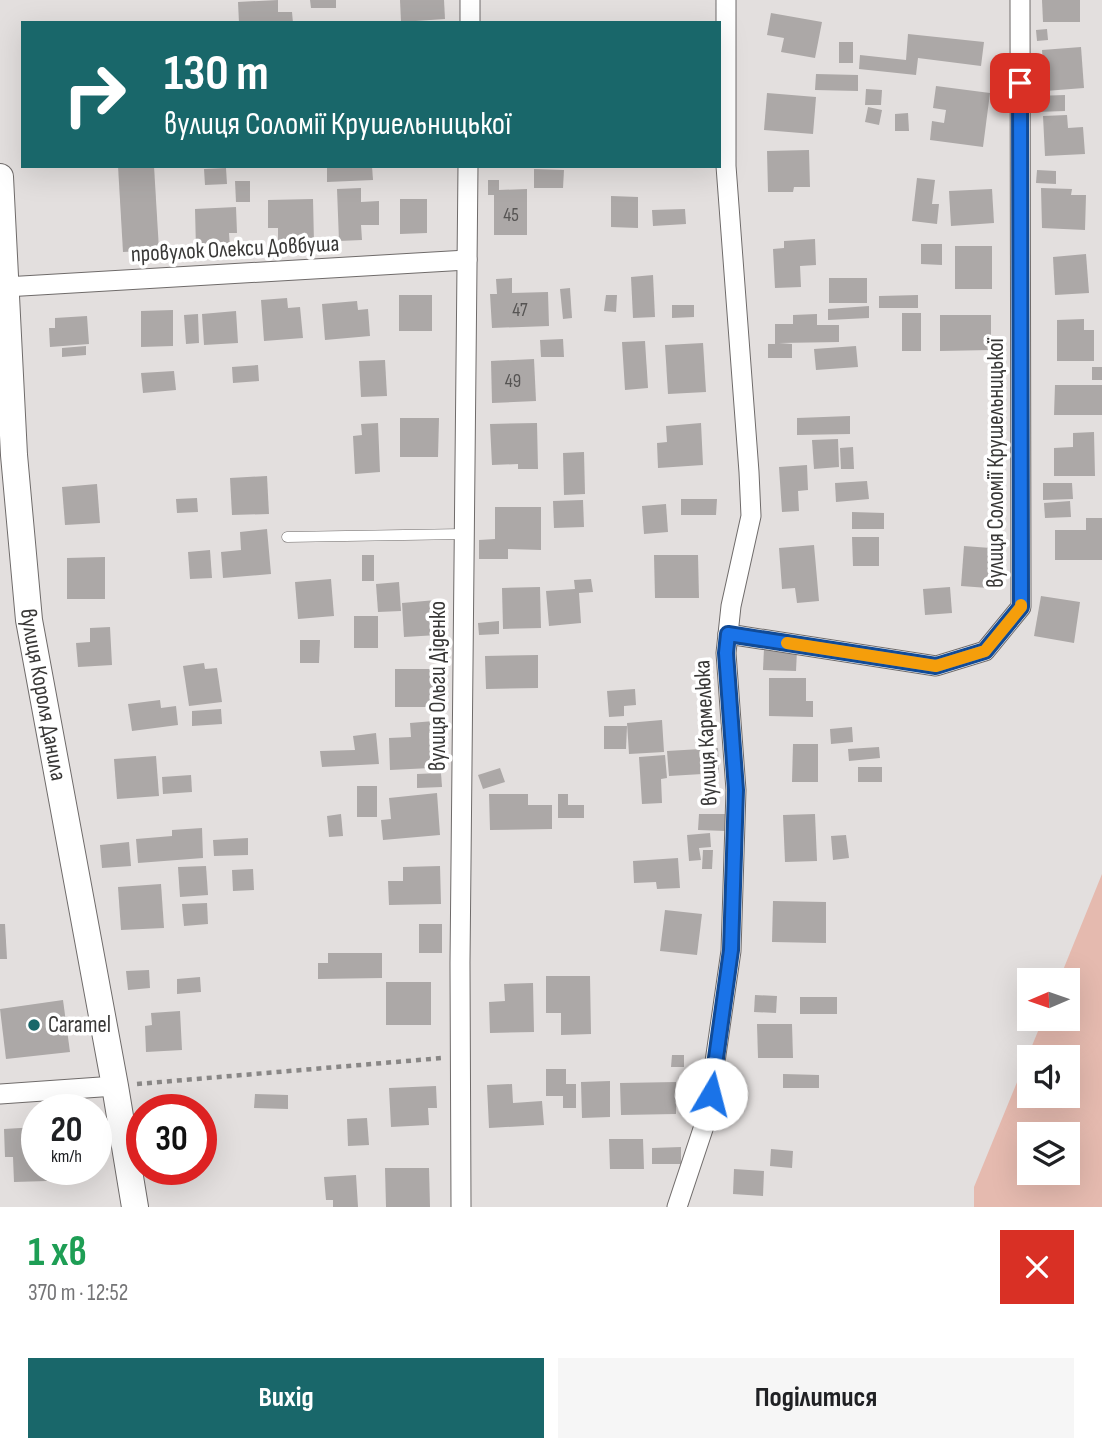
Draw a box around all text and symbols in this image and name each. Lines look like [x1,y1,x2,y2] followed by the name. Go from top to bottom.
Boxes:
[164,45,269,104] text: 130 m
[49,49,140,140] icon: right
[990,53,1050,113] pin
[1001,64,1039,102] icon: arrive
[164,105,511,144] text: вулиця Соломії Крушельницької
[503,204,519,227] house number: 45
[130,230,340,268] street label: провулок Олекси Довбуша
[512,299,528,322] house number: 47
[982,338,1010,588] street label: вулиця Соломії Крушельницької
[505,370,521,393] house number: 49
[424,601,452,771] street label: вулиця Ольги Діденко
[14,608,72,783] street label: вулиця Короля Данила
[688,659,724,807] street label: вулиця Кармелюка
[1017,968,1080,1031] north arrow
[1017,968,1080,1185] map controls
[48,1011,111,1039] place label: Caramel
[26,1017,42,1033] marker: Caramel
[1017,1045,1080,1108] button: sound
[674,1057,748,1131] position arrow
[126,1094,217,1185] speed limit sign: 30
[51,1109,83,1152] text: 20
[1017,1122,1080,1185] button: layers
[51,1146,82,1167] text: km/h
[28,1227,87,1278] text: 1 хв
[1000,1230,1074,1304] button: close
[28,1279,128,1307] text: 370 m · 12:52
[28,1358,544,1438] button: Вихід
[558,1358,1074,1438] button: Поділитися

